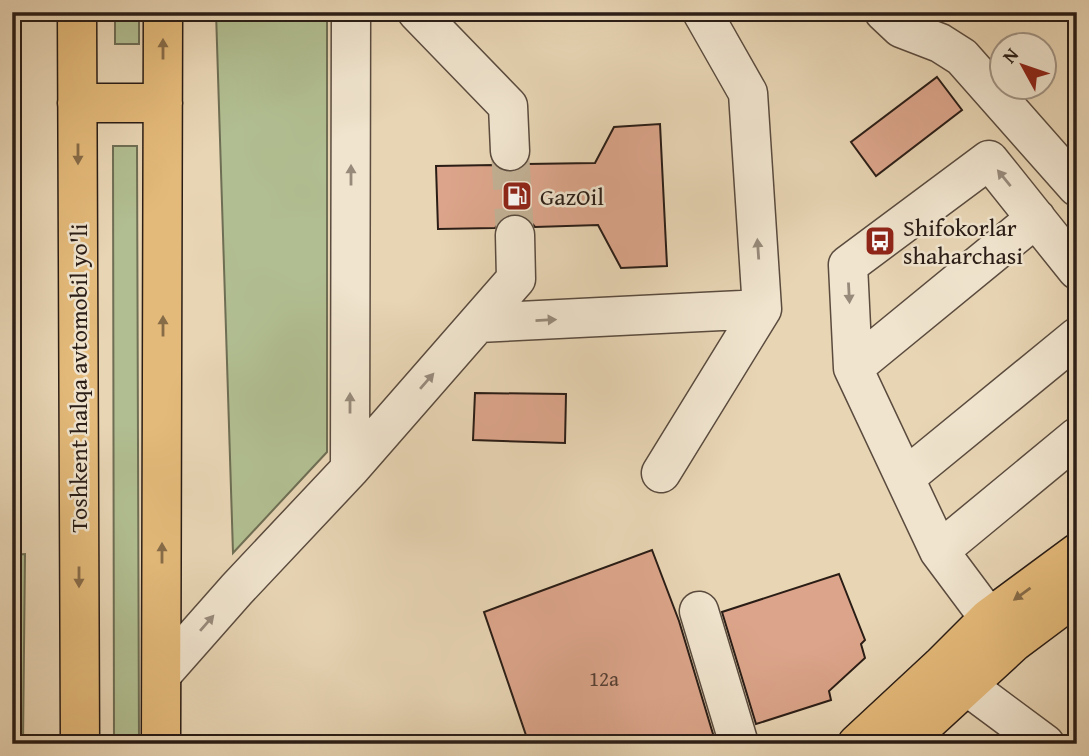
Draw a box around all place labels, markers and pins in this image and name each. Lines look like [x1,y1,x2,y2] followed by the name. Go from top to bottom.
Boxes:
[500,179,534,213] fuel station icon: GazOil
[540,179,604,214] place label: GazOil
[903,210,1023,273] place label: Shifokorlar shaharchasi
[863,224,897,258] bus stop icon: Shifokorlar shaharchasi

